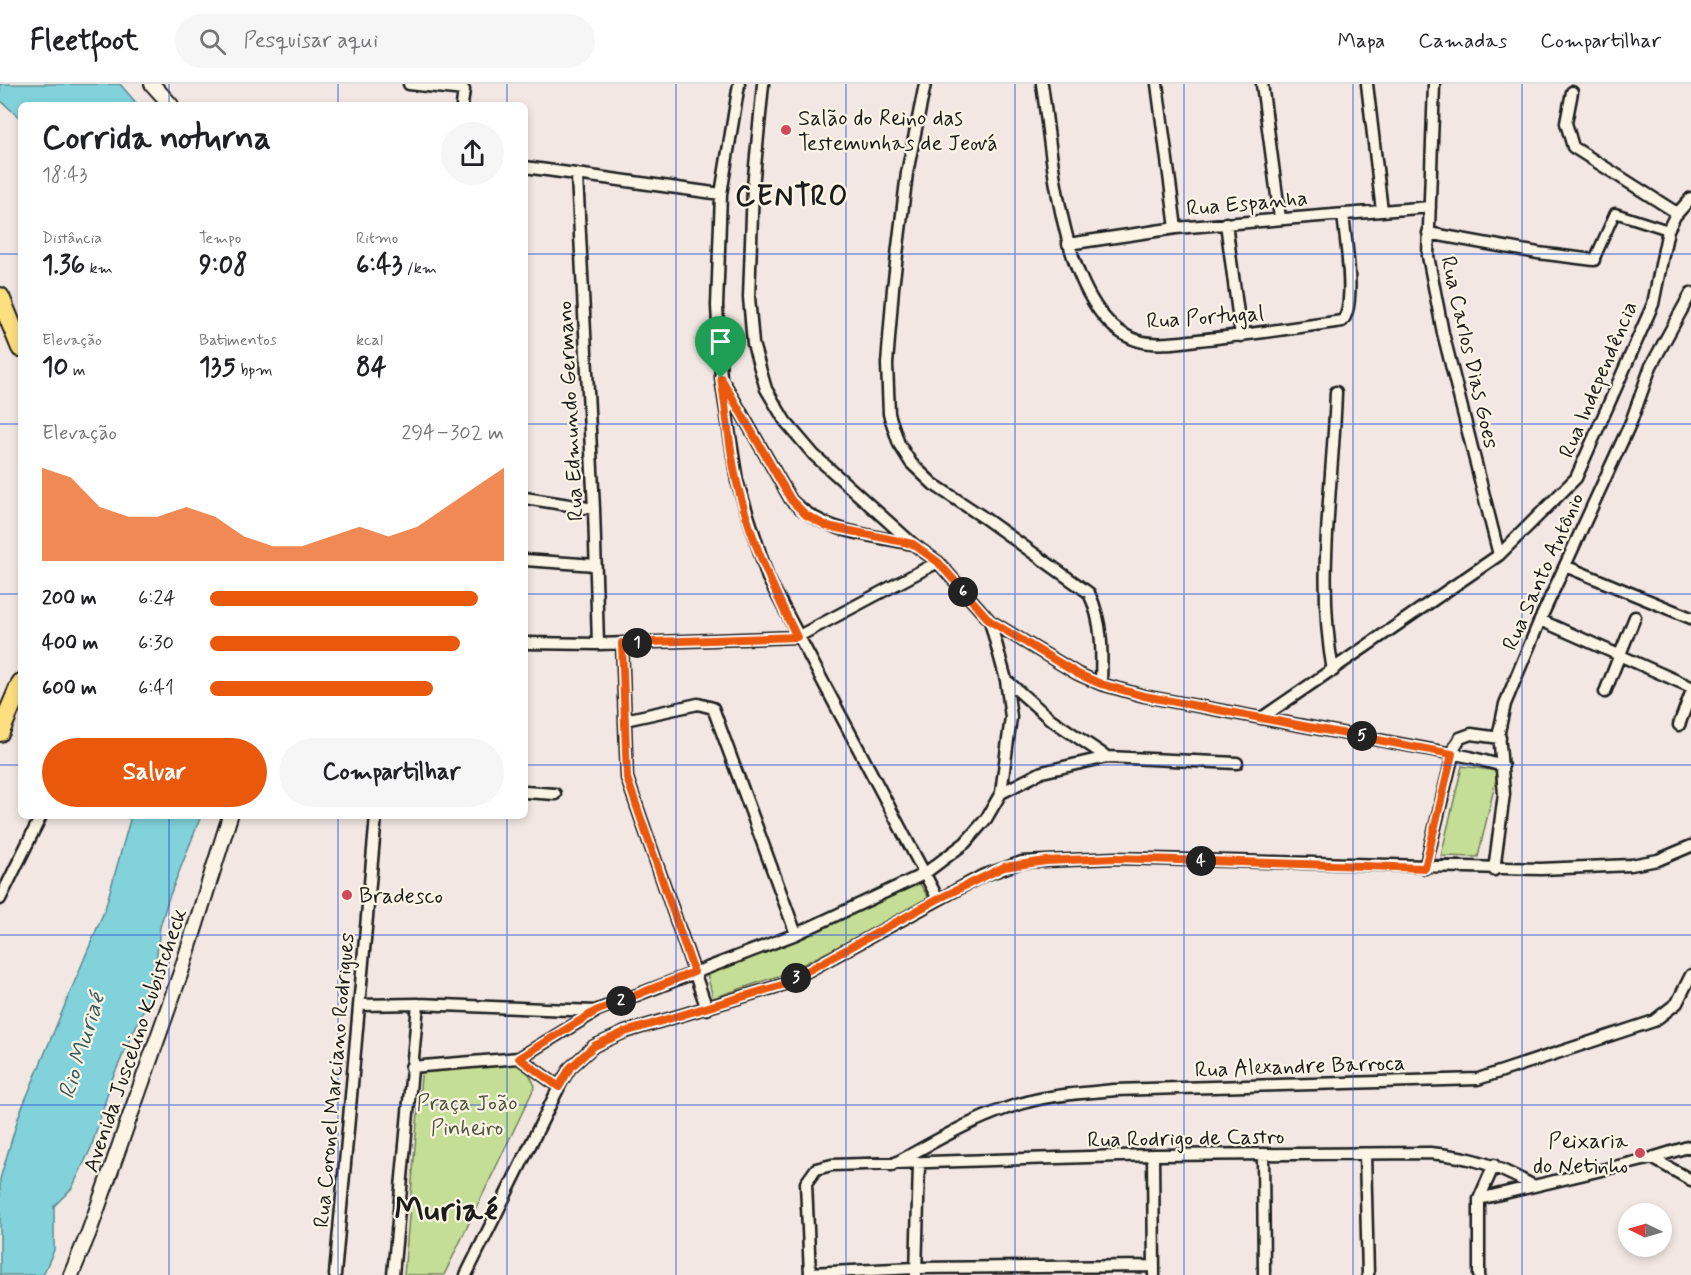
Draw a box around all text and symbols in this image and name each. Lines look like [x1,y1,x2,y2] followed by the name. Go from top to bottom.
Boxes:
[175,14,595,68] search box
[30,23,139,60] text: Fleetfoot
[196,25,229,58] icon: search
[244,27,378,55] text: Pesquisar aqui
[1337,27,1385,55] text: Mapa
[1418,27,1507,55] text: Camadas
[1540,27,1661,55] text: Compartilhar
[798,105,998,158] place label: Salão do Reino das Testemunhas de Jeová
[42,117,271,161] text: Corrida noturna
[441,122,504,185] button: share
[779,123,793,137] marker: Salão do Reino das Testemunhas de Jeová
[42,162,87,189] text: 18:43
[735,179,849,216] district label: CENTRO
[1185,185,1309,223] street label: Rua Espanha
[42,228,102,249] text: Distância
[199,228,241,249] text: Tempo
[356,228,398,249] text: Ritmo
[42,249,85,283] text: 1.36
[199,249,248,283] text: 9:08
[356,249,402,283] text: 6:43
[1433,253,1505,452] street label: Rua Carlos Dias Goes
[85,258,113,279] text: km
[402,258,437,279] text: /km
[1553,297,1645,462] street label: Rua Independência
[551,300,591,522] street label: Rua Edmundo Germano
[1145,300,1265,337] street label: Rua Portugal
[695,316,746,378] pin
[704,325,737,358] icon: arrive
[42,330,102,351] text: Elevação
[199,330,277,351] text: Batimentos
[356,330,383,351] text: kcal
[42,351,69,385] text: 10
[199,351,236,385] text: 135
[356,351,386,385] text: 84
[69,360,86,381] text: m
[236,360,273,381] text: bpm
[42,420,117,447] text: Elevação
[401,420,504,447] text: 294–302 m
[1497,489,1591,655] street label: Rua Santo Antônio
[948,577,978,607] pin: 6
[959,581,967,602] text: 6
[42,585,97,612] text: 200 m
[138,585,176,612] text: 6:24
[622,628,652,658] pin: 1
[42,630,98,657] text: 400 m
[138,630,174,657] text: 6:30
[633,632,641,653] text: 1
[42,675,97,702] text: 600 m
[138,675,174,702] text: 6:41
[1347,721,1377,751] pin: 5
[1357,725,1367,746] text: 5
[42,738,267,807] button: Salvar
[279,738,504,807] button: Compartilhar
[1186,846,1216,876] pin: 4
[1196,850,1206,871] text: 4
[359,883,443,911] place label: Bradesco
[340,888,354,902] marker: Bradesco
[77,905,194,1176] street label: Avenida Juscelino Kubistcheck
[308,931,363,1229] street label: Rua Coronel Marciano Rodrigues
[781,963,811,993] pin: 3
[792,967,800,988] text: 3
[606,986,636,1016] pin: 2
[52,987,114,1103] water label: Rio Muriaé
[617,990,625,1011] text: 2
[1194,1049,1406,1085] street label: Rua Alexandre Barroca
[416,1090,518,1143] park label: Praça João Pinheiro
[1087,1123,1285,1156] street label: Rua Rodrigo de Castro
[1533,1128,1629,1181] place label: Peixaria do Netinho
[1633,1146,1647,1160] marker: Peixaria do Netinho
[394,1188,498,1233] district label: Muriaé
[1618,1203,1672,1257] north arrow
[1618,1203,1672,1257] map controls

